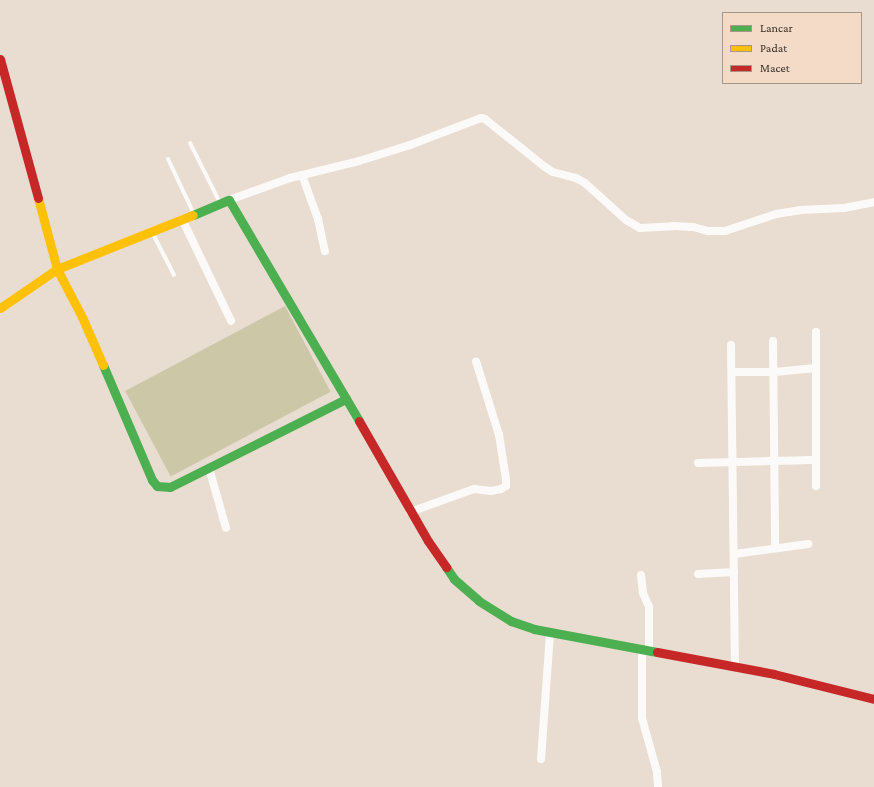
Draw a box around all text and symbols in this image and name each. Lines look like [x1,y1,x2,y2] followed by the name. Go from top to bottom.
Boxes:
[722,12,862,84] legend
[760,21,793,35] text: Lancar
[760,41,787,55] text: Padat
[760,61,790,75] text: Macet

